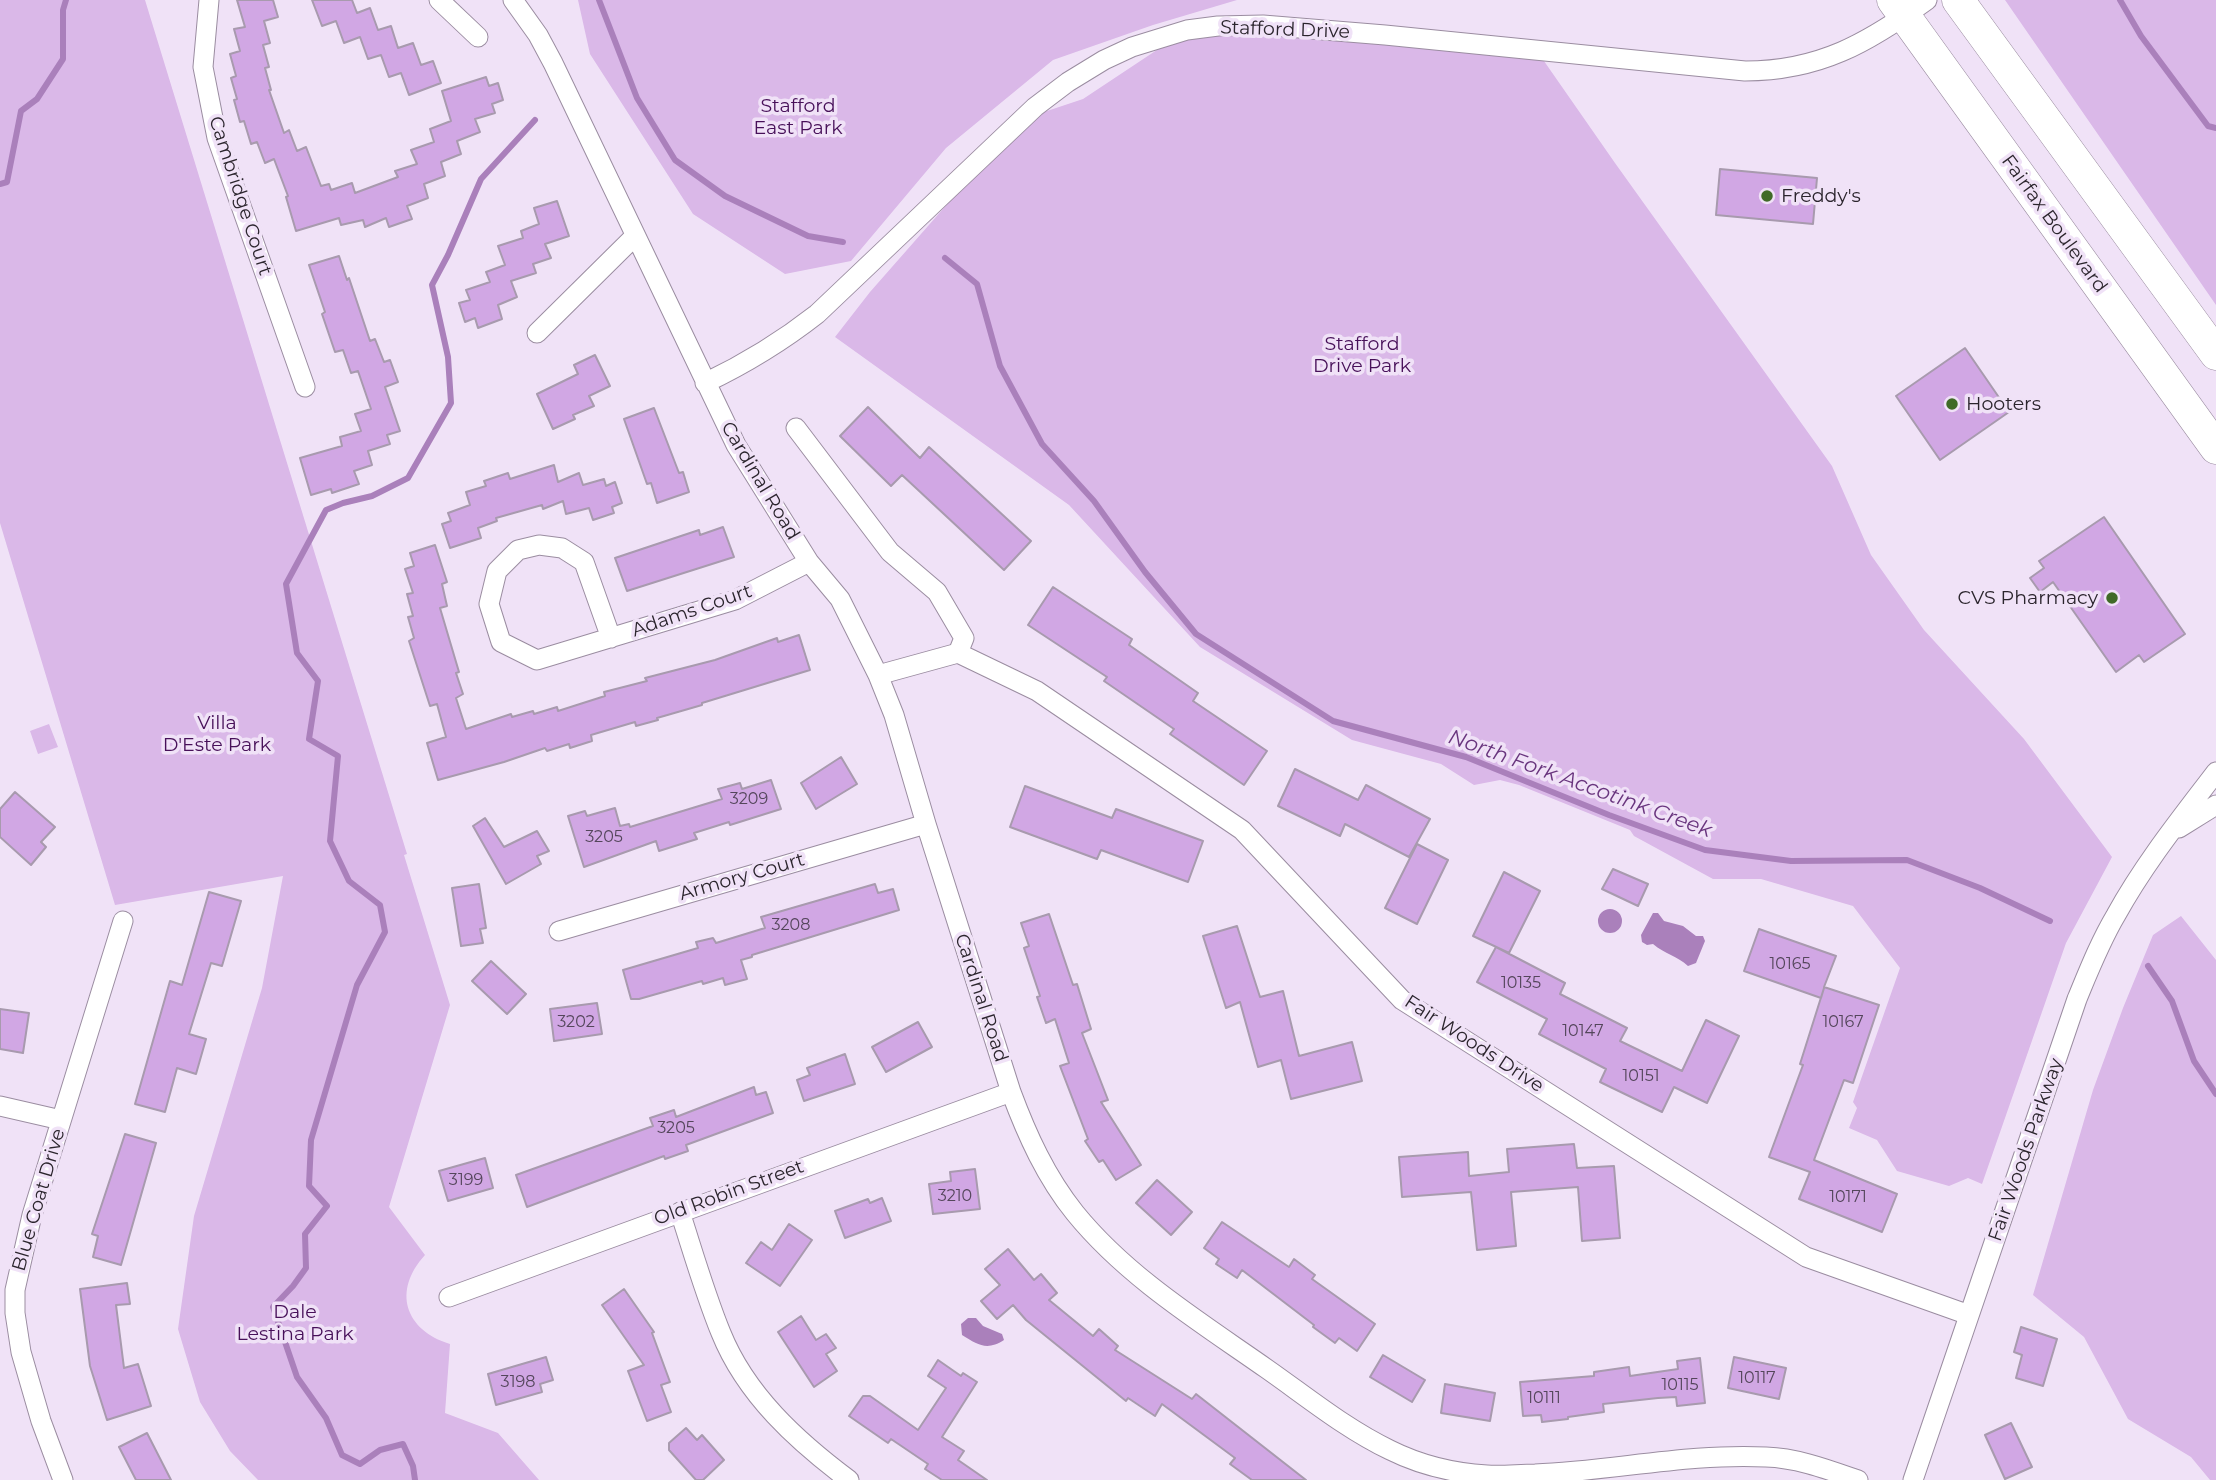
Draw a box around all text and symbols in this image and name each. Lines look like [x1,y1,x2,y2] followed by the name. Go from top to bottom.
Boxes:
[1220,16,1350,44] street label: Stafford Drive
[753,95,843,139] park label: Stafford East Park
[204,114,276,278] street label: Cambridge Court
[1996,151,2112,297] street label: Fairfax Boulevard
[1781,185,1861,207] place label: Freddy's
[1759,188,1775,204] marker: Freddy's
[1313,333,1411,377] park label: Stafford Drive Park
[1966,393,2041,415] place label: Hooters
[1944,396,1960,412] marker: Hooters
[716,418,804,544] street label: Cardinal Road
[629,580,755,642] street label: Adams Court
[1958,587,2098,609] place label: CVS Pharmacy
[2104,590,2120,606] marker: CVS Pharmacy
[163,712,271,756] park label: Villa D'Este Park
[1445,725,1715,843] water label: North Fork Accotink Creek
[730,789,768,809] house number: 3209
[585,827,623,847] house number: 3205
[677,848,807,906] street label: Armory Court
[772,915,810,935] house number: 3208
[949,931,1013,1065] street label: Cardinal Road
[1770,954,1810,974] house number: 10165
[1501,973,1541,993] house number: 10135
[1400,991,1548,1097] street label: Fair Woods Drive
[557,1012,595,1032] house number: 3202
[1822,1012,1864,1032] house number: 10167
[1562,1021,1604,1041] house number: 10147
[1984,1056,2068,1244] street label: Fair Woods Parkway
[1623,1066,1659,1086] house number: 10151
[657,1118,695,1138] house number: 3205
[8,1126,70,1274] street label: Blue Coat Drive
[651,1155,807,1231] street label: Old Robin Street
[449,1170,483,1190] house number: 3199
[938,1186,972,1206] house number: 3210
[1829,1187,1867,1207] house number: 10171
[236,1301,354,1345] park label: Dale Lestina Park
[1738,1368,1776,1388] house number: 10117
[501,1372,535,1392] house number: 3198
[1662,1375,1698,1395] house number: 10115
[1527,1388,1561,1408] house number: 10111

